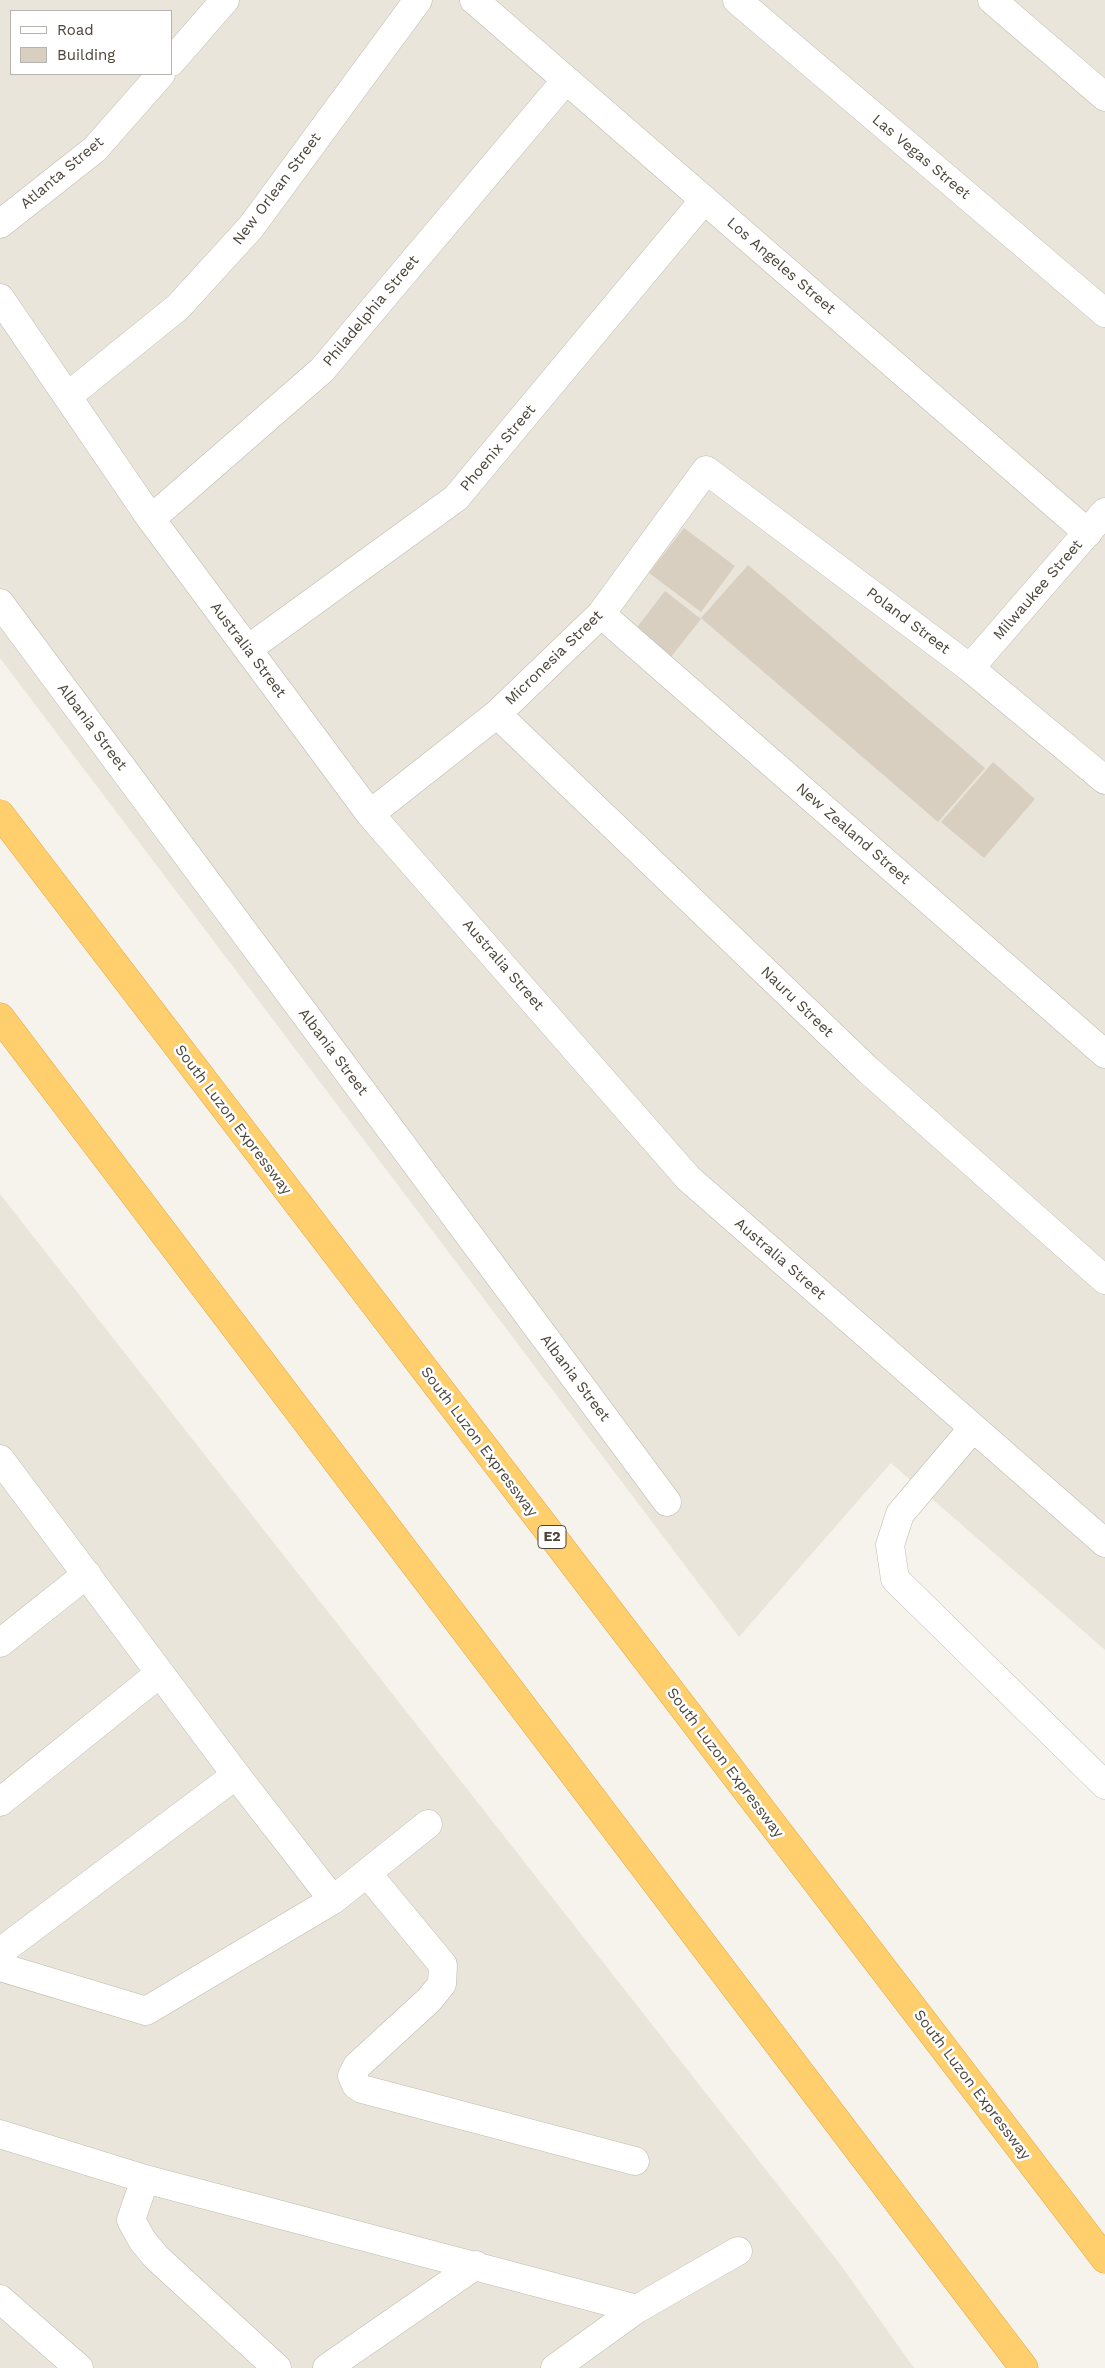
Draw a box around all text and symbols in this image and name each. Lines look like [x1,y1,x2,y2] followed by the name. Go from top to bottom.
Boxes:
[10,10,172,75] legend
[57,21,94,39] text: Road
[57,46,115,64] text: Building
[868,111,974,203] street label: Las Vegas Street
[229,129,325,249] street label: New Orlean Street
[17,133,107,213] street label: Atlanta Street
[723,214,839,318] street label: Los Angeles Street
[319,252,423,370] street label: Philadelphia Street
[457,401,539,495] street label: Phoenix Street
[990,536,1086,644] street label: Milwaukee Street
[863,584,953,658] street label: Poland Street
[206,599,290,701] street label: Australia Street
[501,607,607,709] street label: Micronesia Street
[53,680,131,774] street label: Albania Street
[792,780,914,888] street label: New Zealand Street
[459,916,547,1014] street label: Australia Street
[757,963,837,1041] street label: Nauru Street
[294,1005,372,1099] street label: Albania Street
[171,1042,295,1198] street label: South Luzon Expressway
[731,1215,829,1303] street label: Australia Street
[536,1331,614,1425] street label: Albania Street
[417,1364,541,1520] street label: South Luzon Expressway
[538,1525,566,1548] road number: E2
[663,1685,787,1841] street label: South Luzon Expressway
[910,2007,1034,2163] street label: South Luzon Expressway

